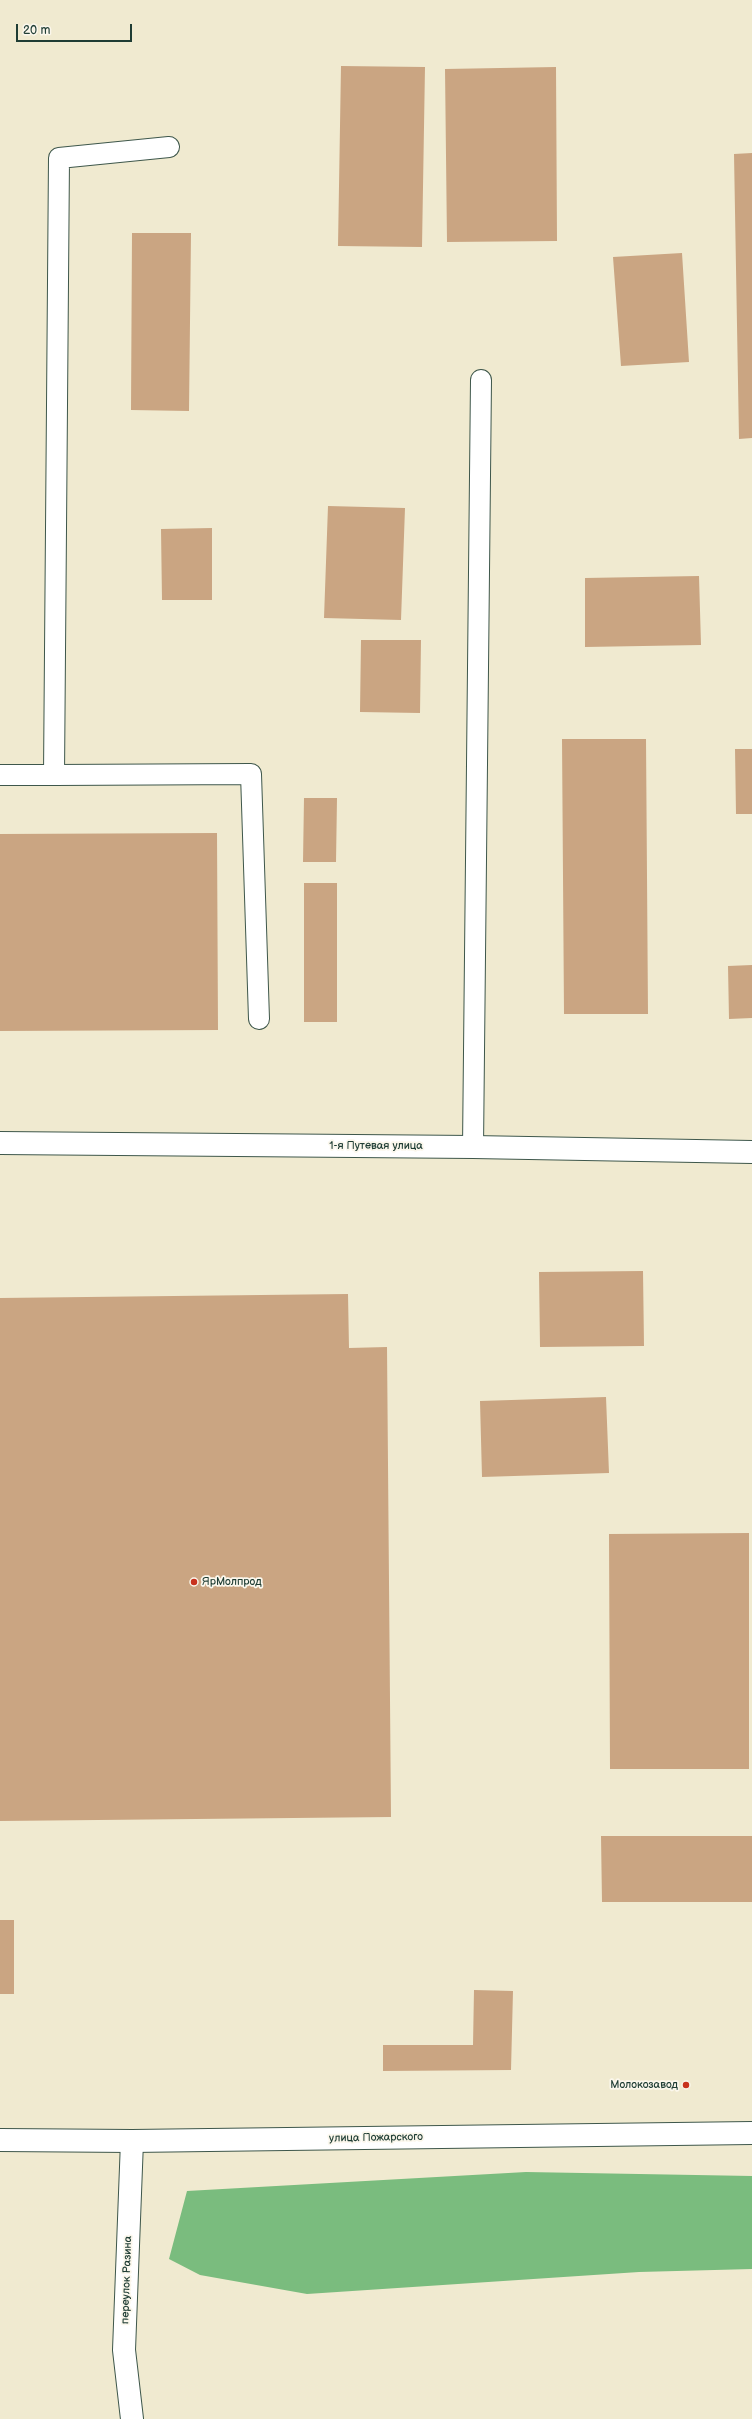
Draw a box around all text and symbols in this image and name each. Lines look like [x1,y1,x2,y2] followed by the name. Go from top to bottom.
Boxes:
[18,16,134,42] scale bar
[23,23,50,38] text: 20 m
[329,1139,423,1153] street label: 1-я Путевая улица
[202,1575,262,1589] place label: ЯрМолпрод
[189,1577,199,1587] marker: ЯрМолпрод
[610,2078,678,2092] place label: Молокозавод
[681,2080,691,2090] marker: Молокозавод
[329,2131,423,2145] street label: улица Пожарского
[119,2236,135,2324] street label: переулок Разина

